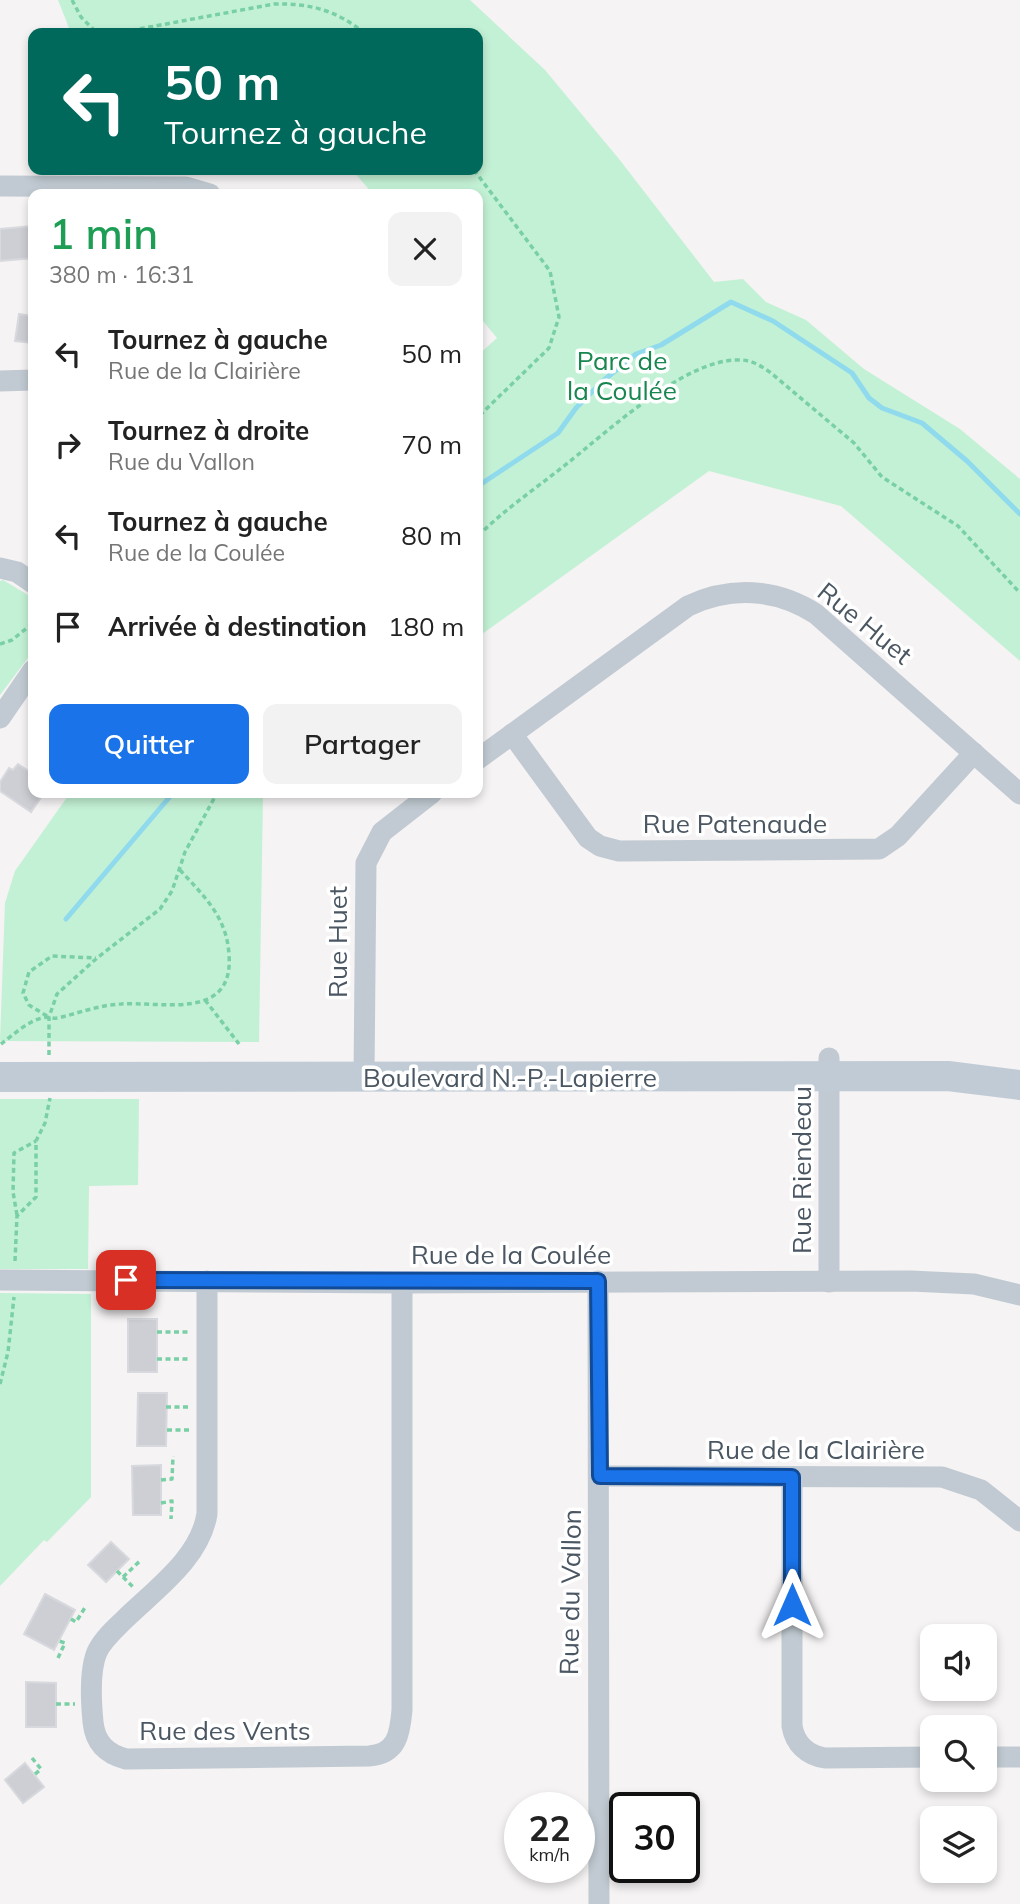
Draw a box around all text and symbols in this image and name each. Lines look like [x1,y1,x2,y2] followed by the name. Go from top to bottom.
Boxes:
[164,51,280,112] text: 50 m
[49,56,140,147] icon: left
[164,112,427,152] text: Tournez à gauche
[49,207,158,260] text: 1 min
[388,212,462,286] button: close
[49,260,194,289] text: 380 m · 16:31
[108,323,328,356] text: Tournez à gauche
[49,335,87,373] icon: left
[401,337,462,370] text: 50 m
[567,344,677,407] park label: Parc de la Coulée
[108,356,301,385] text: Rue de la Clairière
[108,414,309,447] text: Tournez à droite
[49,426,87,464] icon: right
[401,428,462,461] text: 70 m
[108,447,255,476] text: Rue du Vallon
[108,505,328,538] text: Tournez à gauche
[49,517,87,555] icon: left
[401,519,462,552] text: 80 m
[108,538,285,567] text: Rue de la Coulée
[811,575,919,671] street label: Rue Huet
[49,608,87,646] icon: arrive
[108,610,367,643] text: Arrivée à destination
[388,610,464,643] text: 180 m
[49,704,249,784] button: Quitter
[263,704,462,784] button: Partager
[643,807,827,840] street label: Rue Patenaude
[321,886,354,998] street label: Rue Huet
[363,1061,657,1094] street label: Boulevard N.-P.-Lapierre
[785,1086,818,1254] street label: Rue Riendeau
[411,1238,611,1271] street label: Rue de la Coulée
[96,1250,156,1310] pin
[107,1261,145,1299] icon: arrive
[707,1433,925,1466] street label: Rue de la Clairière
[552,1509,588,1675] street label: Rue du Vallon
[755,1568,829,1642] position arrow
[920,1624,997,1883] map controls
[920,1624,997,1701] button: sound
[139,1714,311,1747] street label: Rue des Vents
[920,1715,997,1792] button: search
[609,1792,700,1883] speed limit sign: 30
[528,1806,571,1850] text: 22
[920,1806,997,1883] button: layers
[529,1843,570,1866] text: km/h

